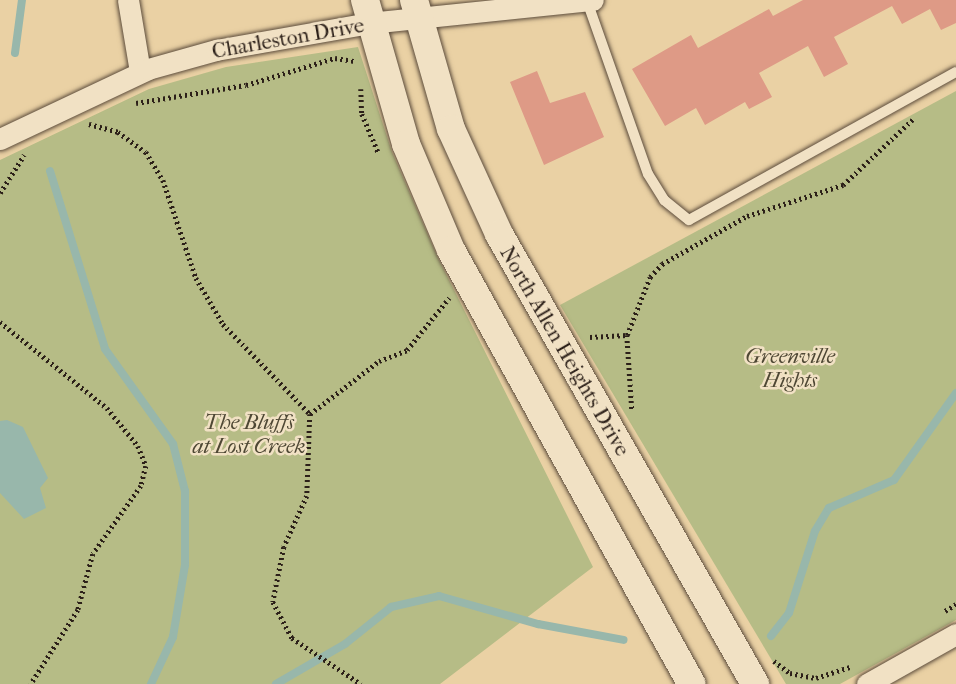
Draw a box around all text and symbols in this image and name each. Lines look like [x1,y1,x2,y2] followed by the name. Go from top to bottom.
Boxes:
[210,12,366,64] street label: Charleston Drive
[495,242,635,460] street label: North Allen Heights Drive
[745,343,835,393] park label: Greenville Hights
[192,409,306,459] park label: The Bluffs at Lost Creek

